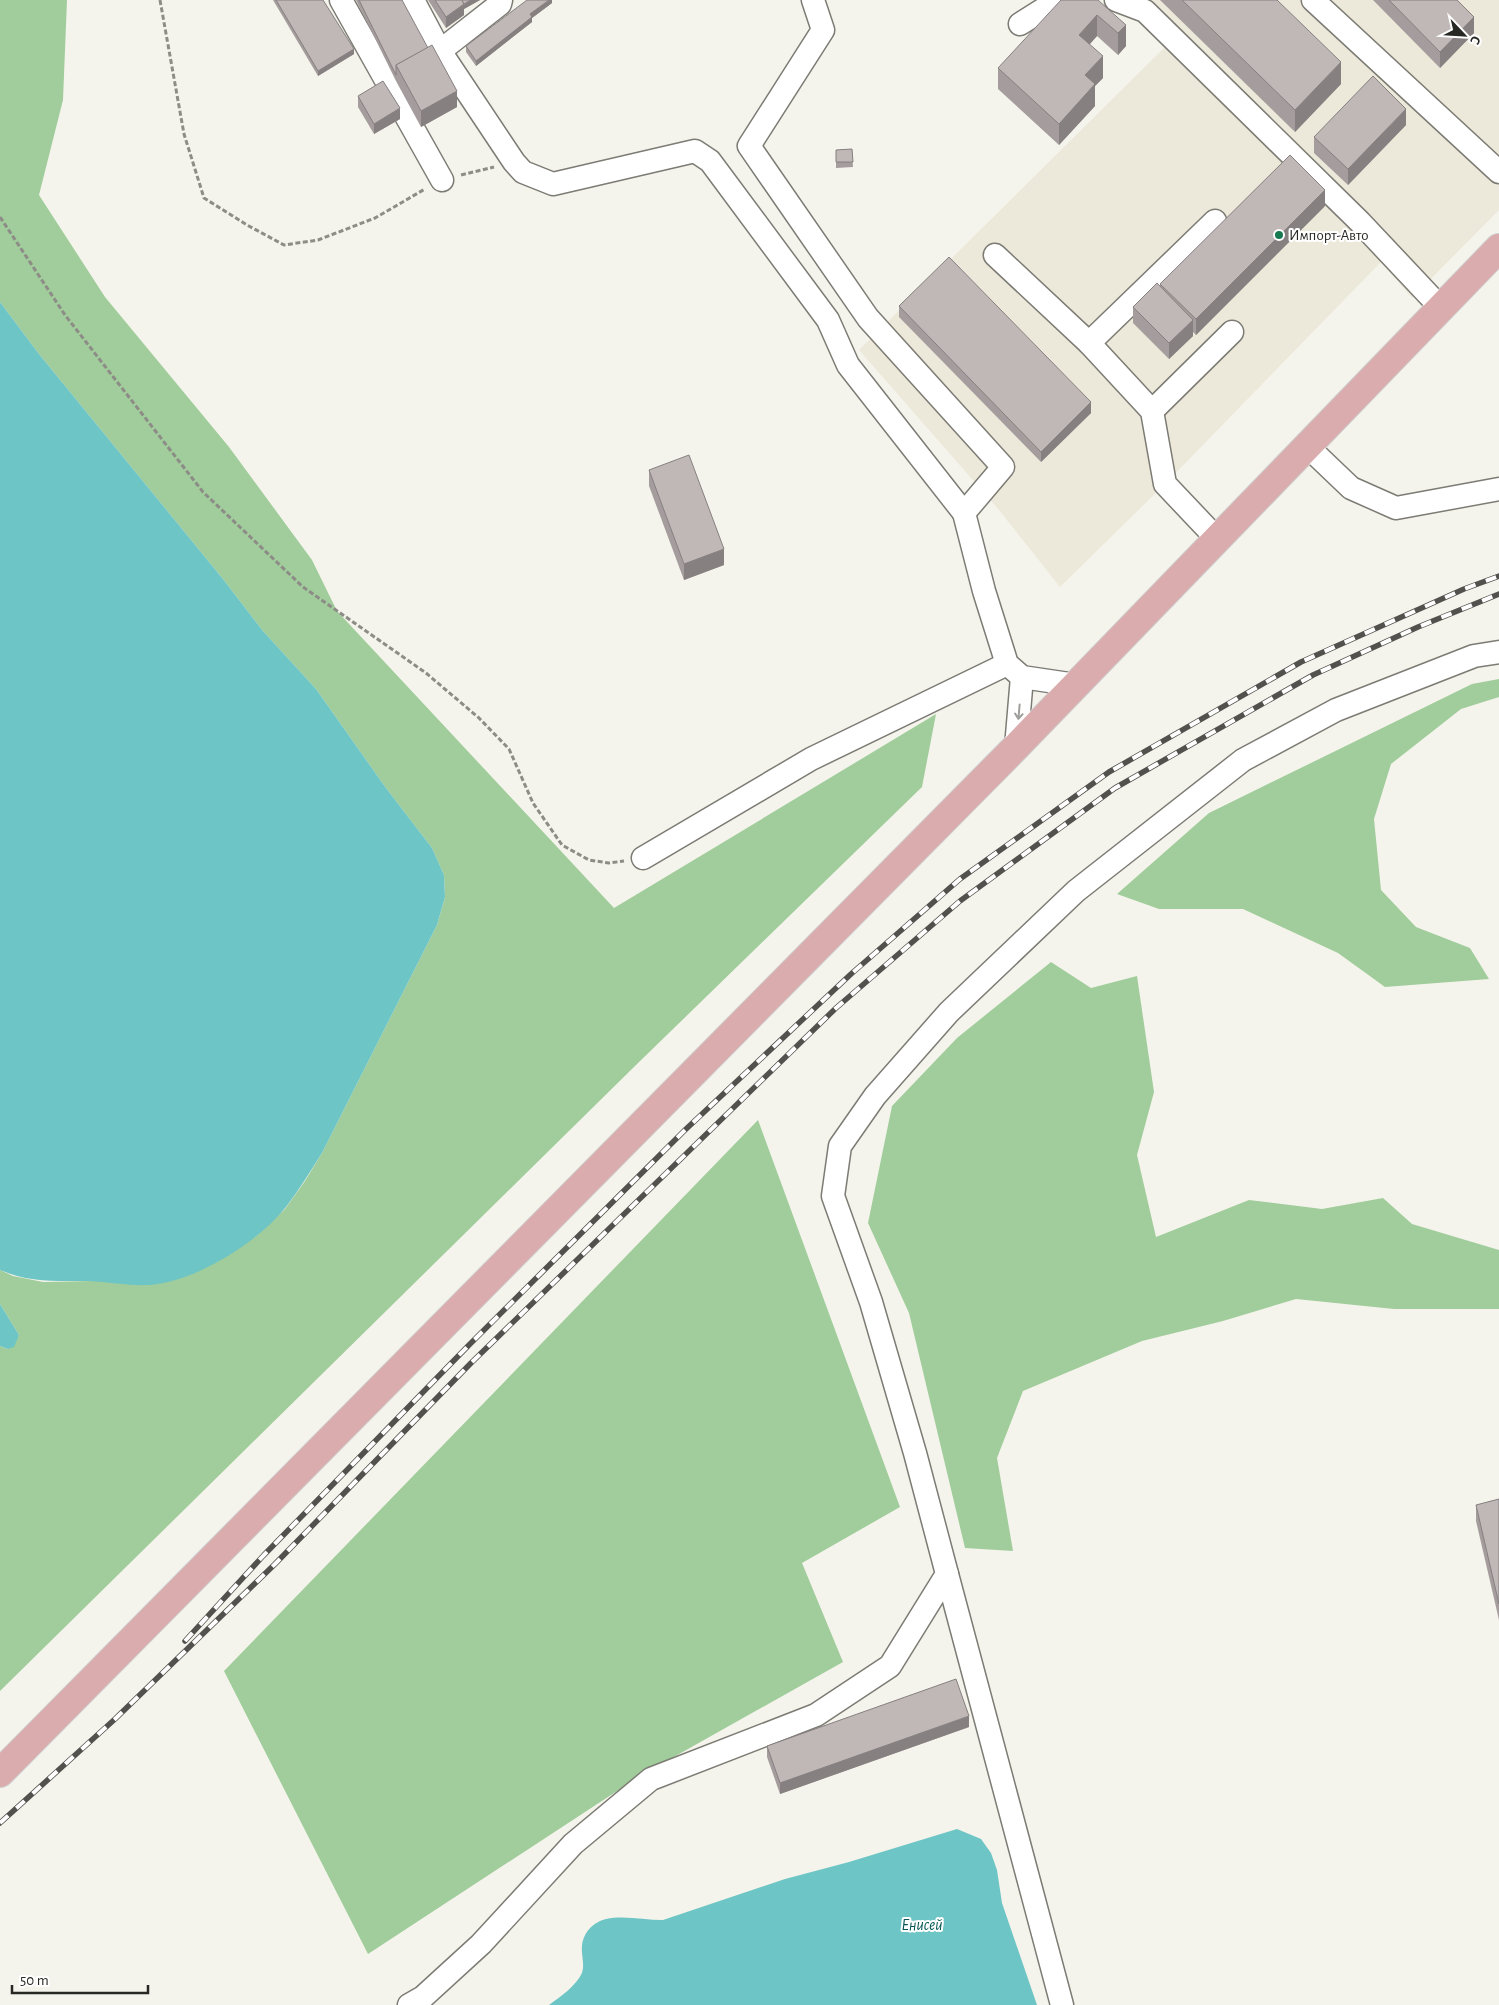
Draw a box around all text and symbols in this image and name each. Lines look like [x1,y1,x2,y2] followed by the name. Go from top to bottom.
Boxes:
[1439,10,1489,60] north arrow
[1467,34,1483,47] text: С
[1289,228,1369,243] place label: Импорт-Авто
[1273,229,1285,241] marker: Импорт-Авто
[1014,704,1024,720] one-way arrow
[902,1917,943,1933] water label: Енисей
[12,1962,149,1994] scale bar
[20,1973,49,1988] text: 50 m

